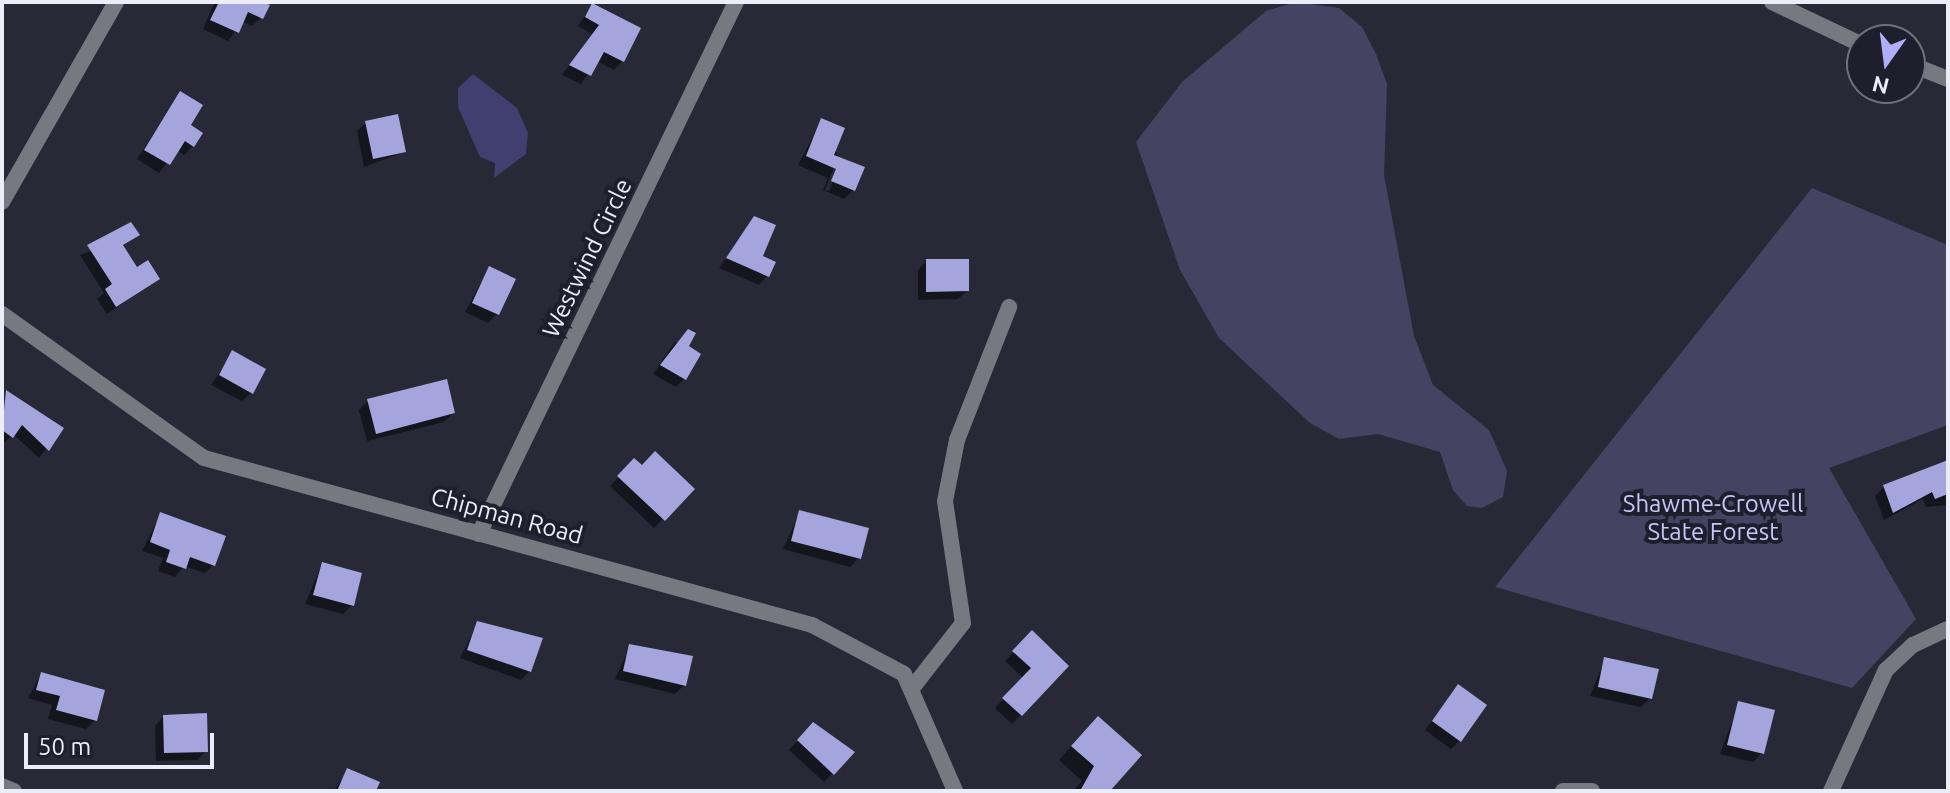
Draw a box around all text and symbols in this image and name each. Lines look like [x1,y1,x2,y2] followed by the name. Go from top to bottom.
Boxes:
[1846,24,1926,104] north arrow
[1870,72,1892,100] text: N
[536,174,638,342] street label: Westwind Circle
[428,482,586,550] street label: Chipman Road
[1623,490,1803,546] park label: Shawme-Crowell State Forest
[28,717,218,767] scale bar
[38,733,91,760] text: 50 m

